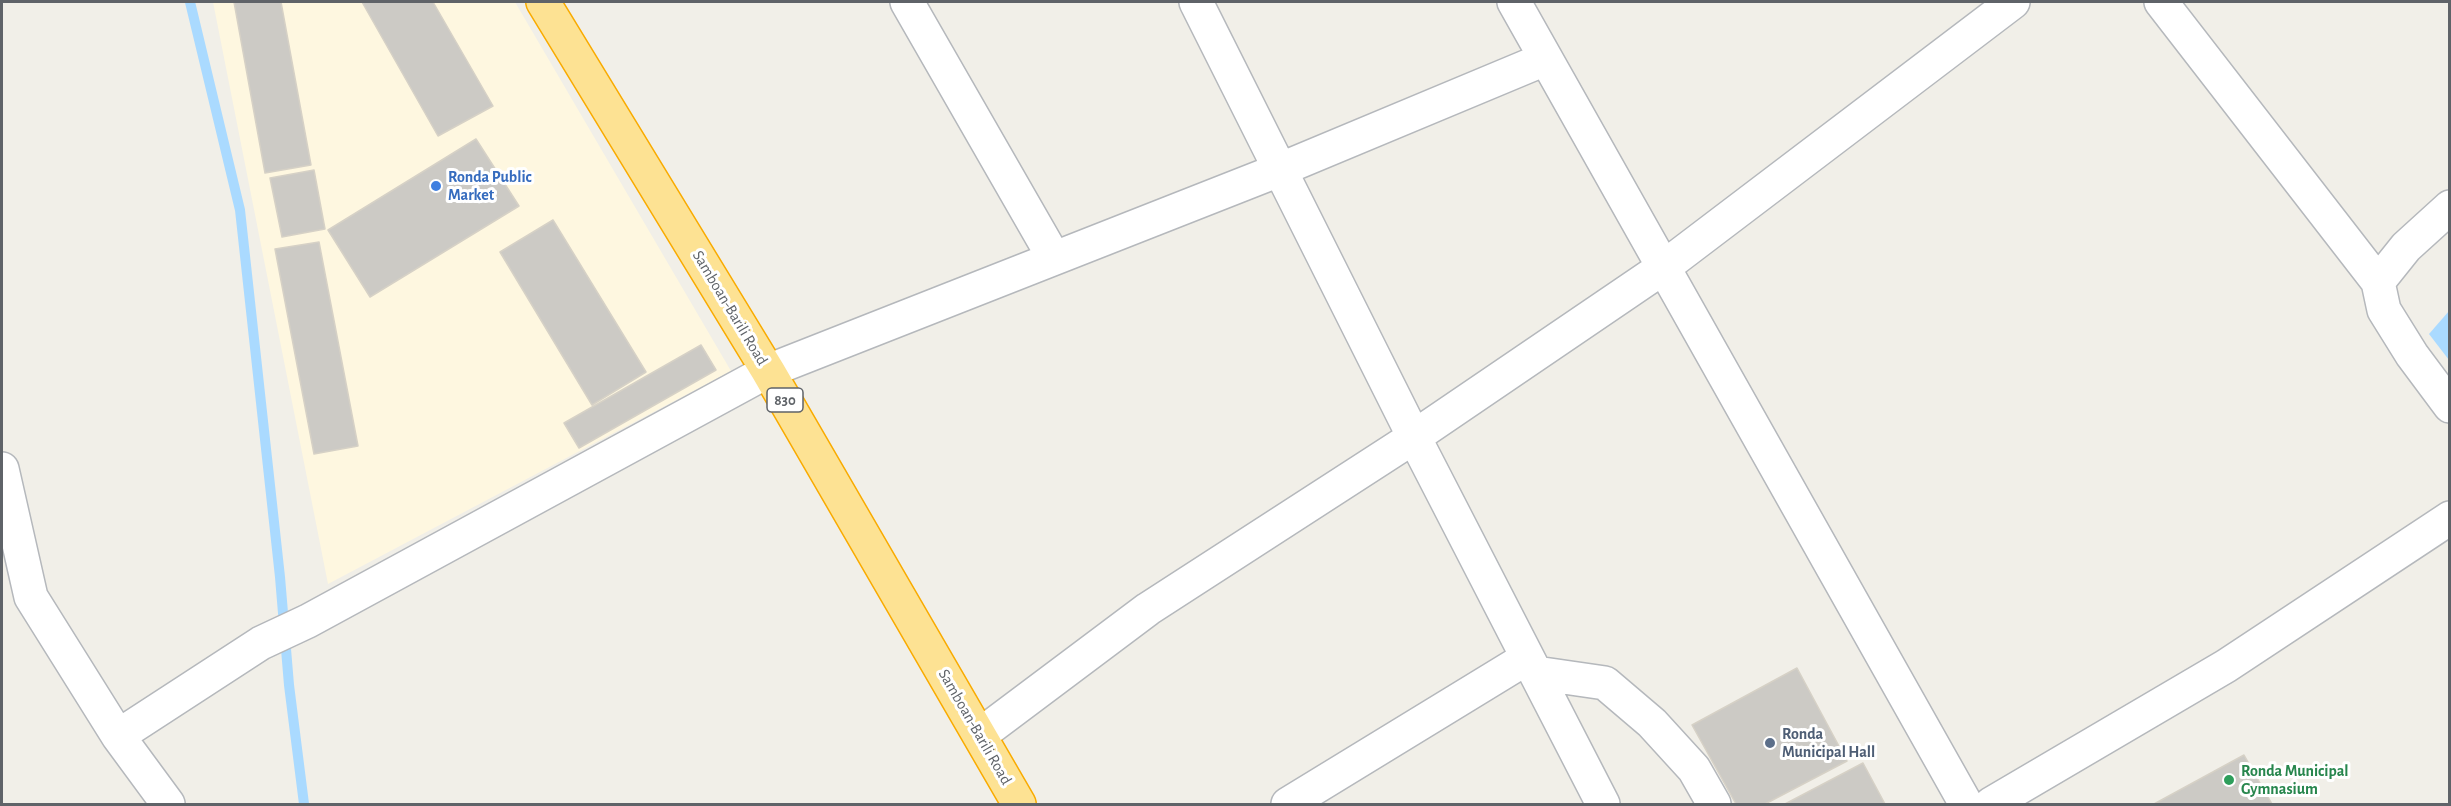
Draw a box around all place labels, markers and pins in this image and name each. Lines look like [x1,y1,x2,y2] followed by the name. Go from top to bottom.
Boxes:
[448,167,532,205] place label: Ronda Public Market
[429,179,443,193] marker: Ronda Public Market
[1782,724,1875,762] place label: Ronda Municipal Hall
[1763,736,1777,750] marker: Ronda Municipal Hall
[2241,761,2349,799] place label: Ronda Municipal Gymnasium
[2222,773,2236,787] marker: Ronda Municipal Gymnasium

